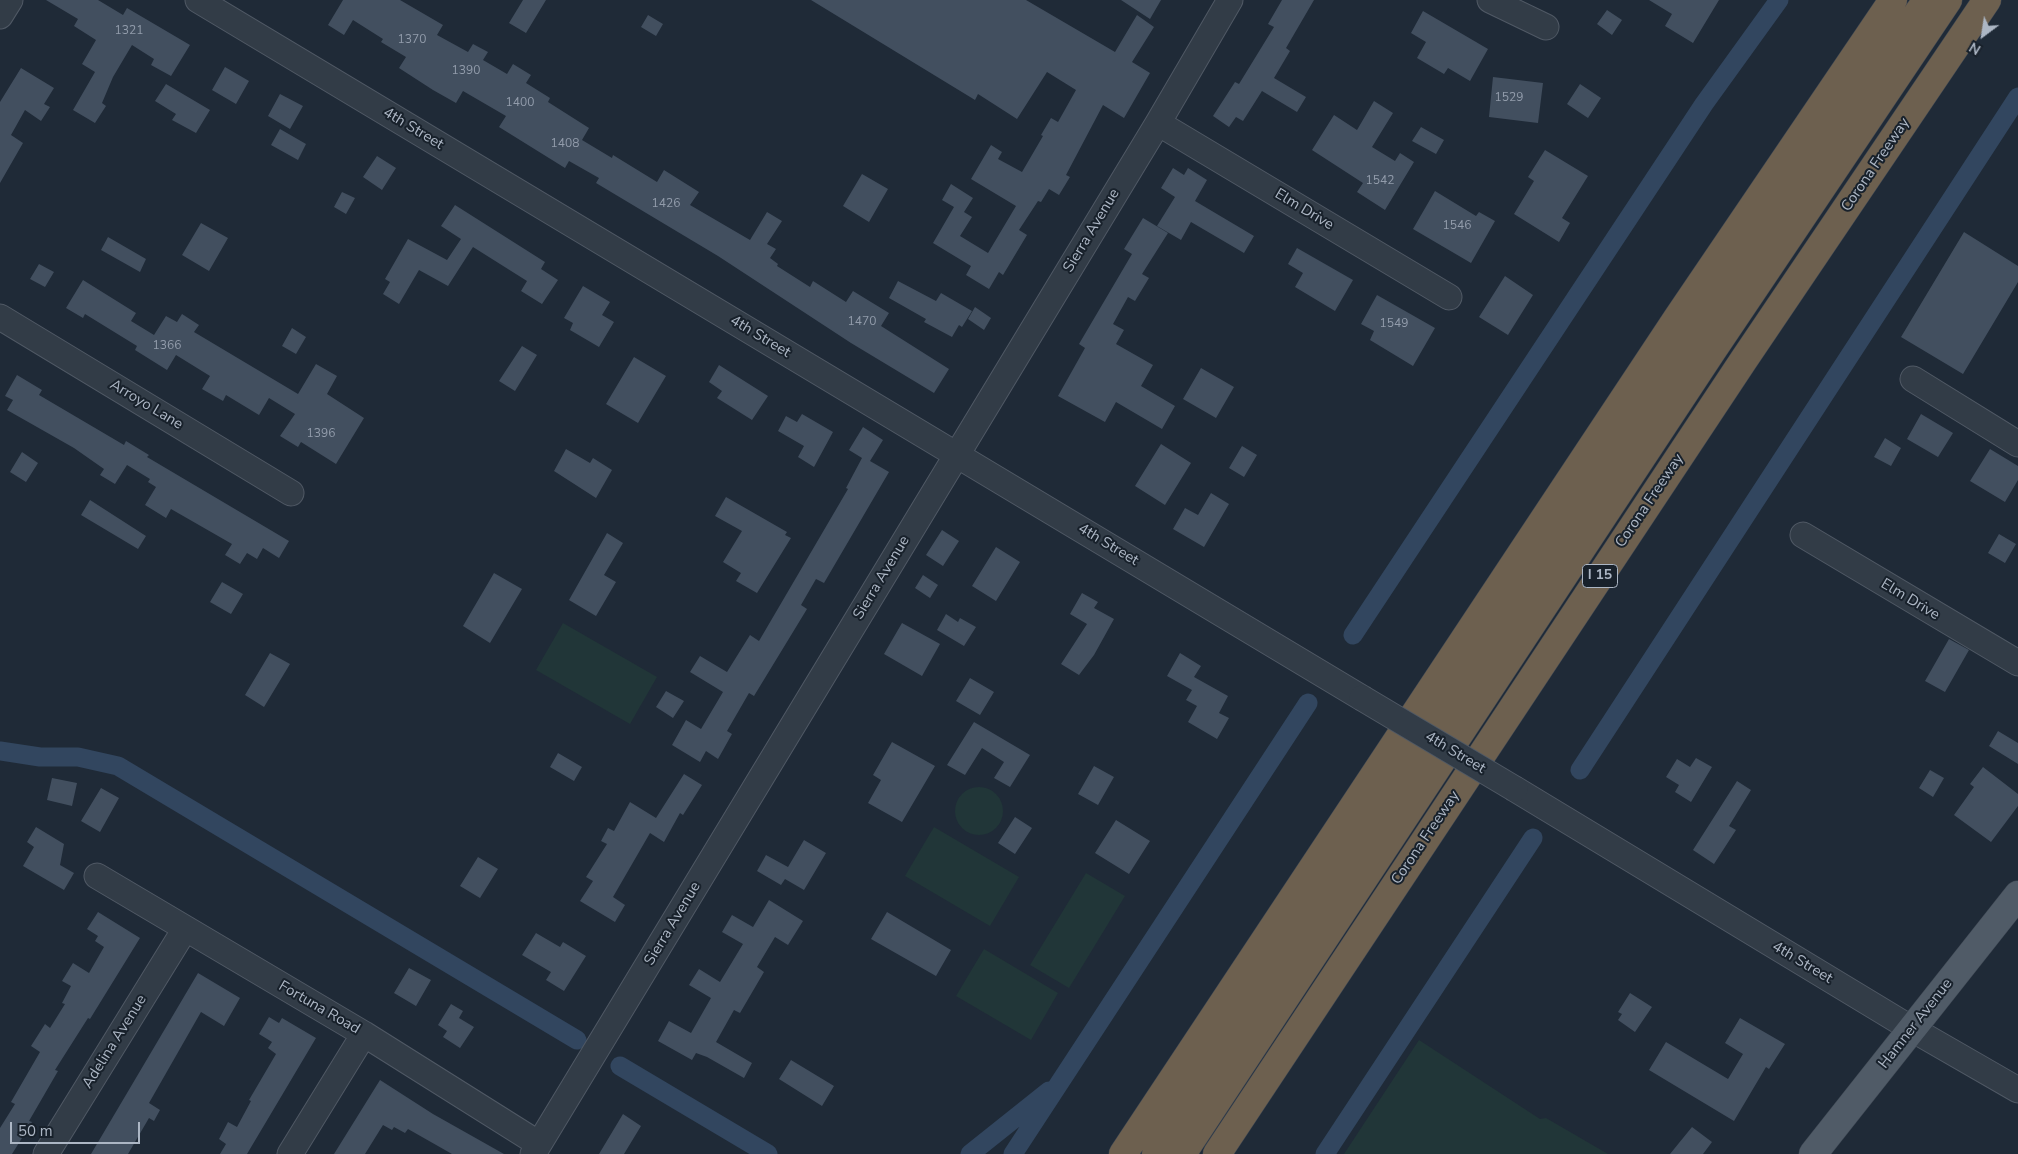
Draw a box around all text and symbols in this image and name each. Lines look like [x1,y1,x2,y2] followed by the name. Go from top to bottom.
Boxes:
[1958,10,2008,60] north arrow
[115,24,143,38] house number: 1321
[398,33,426,47] house number: 1370
[1966,37,1984,59] text: N
[452,64,480,78] house number: 1390
[1495,91,1523,105] house number: 1529
[506,96,534,110] house number: 1400
[379,104,447,154] street label: 4th Street
[1838,115,1914,215] street label: Corona Freeway
[551,137,579,151] house number: 1408
[1366,174,1394,188] house number: 1542
[1271,185,1337,235] street label: Elm Drive
[1060,186,1124,276] street label: Sierra Avenue
[652,197,680,211] house number: 1426
[1443,219,1471,233] house number: 1546
[726,312,794,362] street label: 4th Street
[848,315,876,329] house number: 1470
[1380,317,1408,331] house number: 1549
[153,339,181,353] house number: 1366
[106,376,186,434] street label: Arroyo Lane
[307,427,335,441] house number: 1396
[1612,451,1688,551] street label: Corona Freeway
[1074,520,1142,570] street label: 4th Street
[850,533,914,623] street label: Sierra Avenue
[1582,564,1618,588] road number: I 15
[1877,575,1943,625] street label: Elm Drive
[1421,728,1489,778] street label: 4th Street
[1388,788,1464,888] street label: Corona Freeway
[641,879,705,969] street label: Sierra Avenue
[1768,938,1836,988] street label: 4th Street
[1875,976,1957,1072] street label: Hamner Avenue
[275,977,363,1039] street label: Fortuna Road
[79,992,151,1092] street label: Adelina Avenue
[12,1112,142,1144] scale bar
[18,1121,53,1141] text: 50 m

